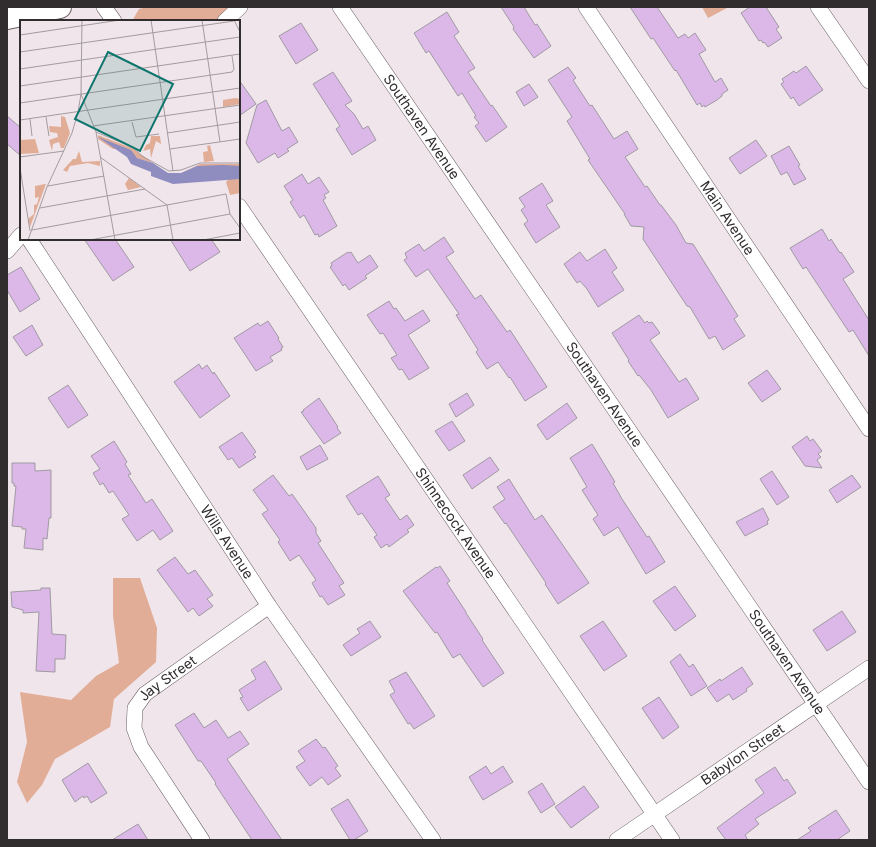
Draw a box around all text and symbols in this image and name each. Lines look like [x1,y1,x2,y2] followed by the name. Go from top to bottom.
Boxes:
[20,20,240,240] inset map
[380,71,464,182] street label: Southaven Avenue
[697,177,759,258] street label: Main Avenue
[563,338,647,450] street label: Southaven Avenue
[412,464,500,582] street label: Shinnecock Avenue
[197,502,258,582] street label: Wills Avenue
[746,606,829,717] street label: Southaven Avenue
[134,651,200,704] street label: Jay Street
[697,719,787,788] street label: Babylon Street

